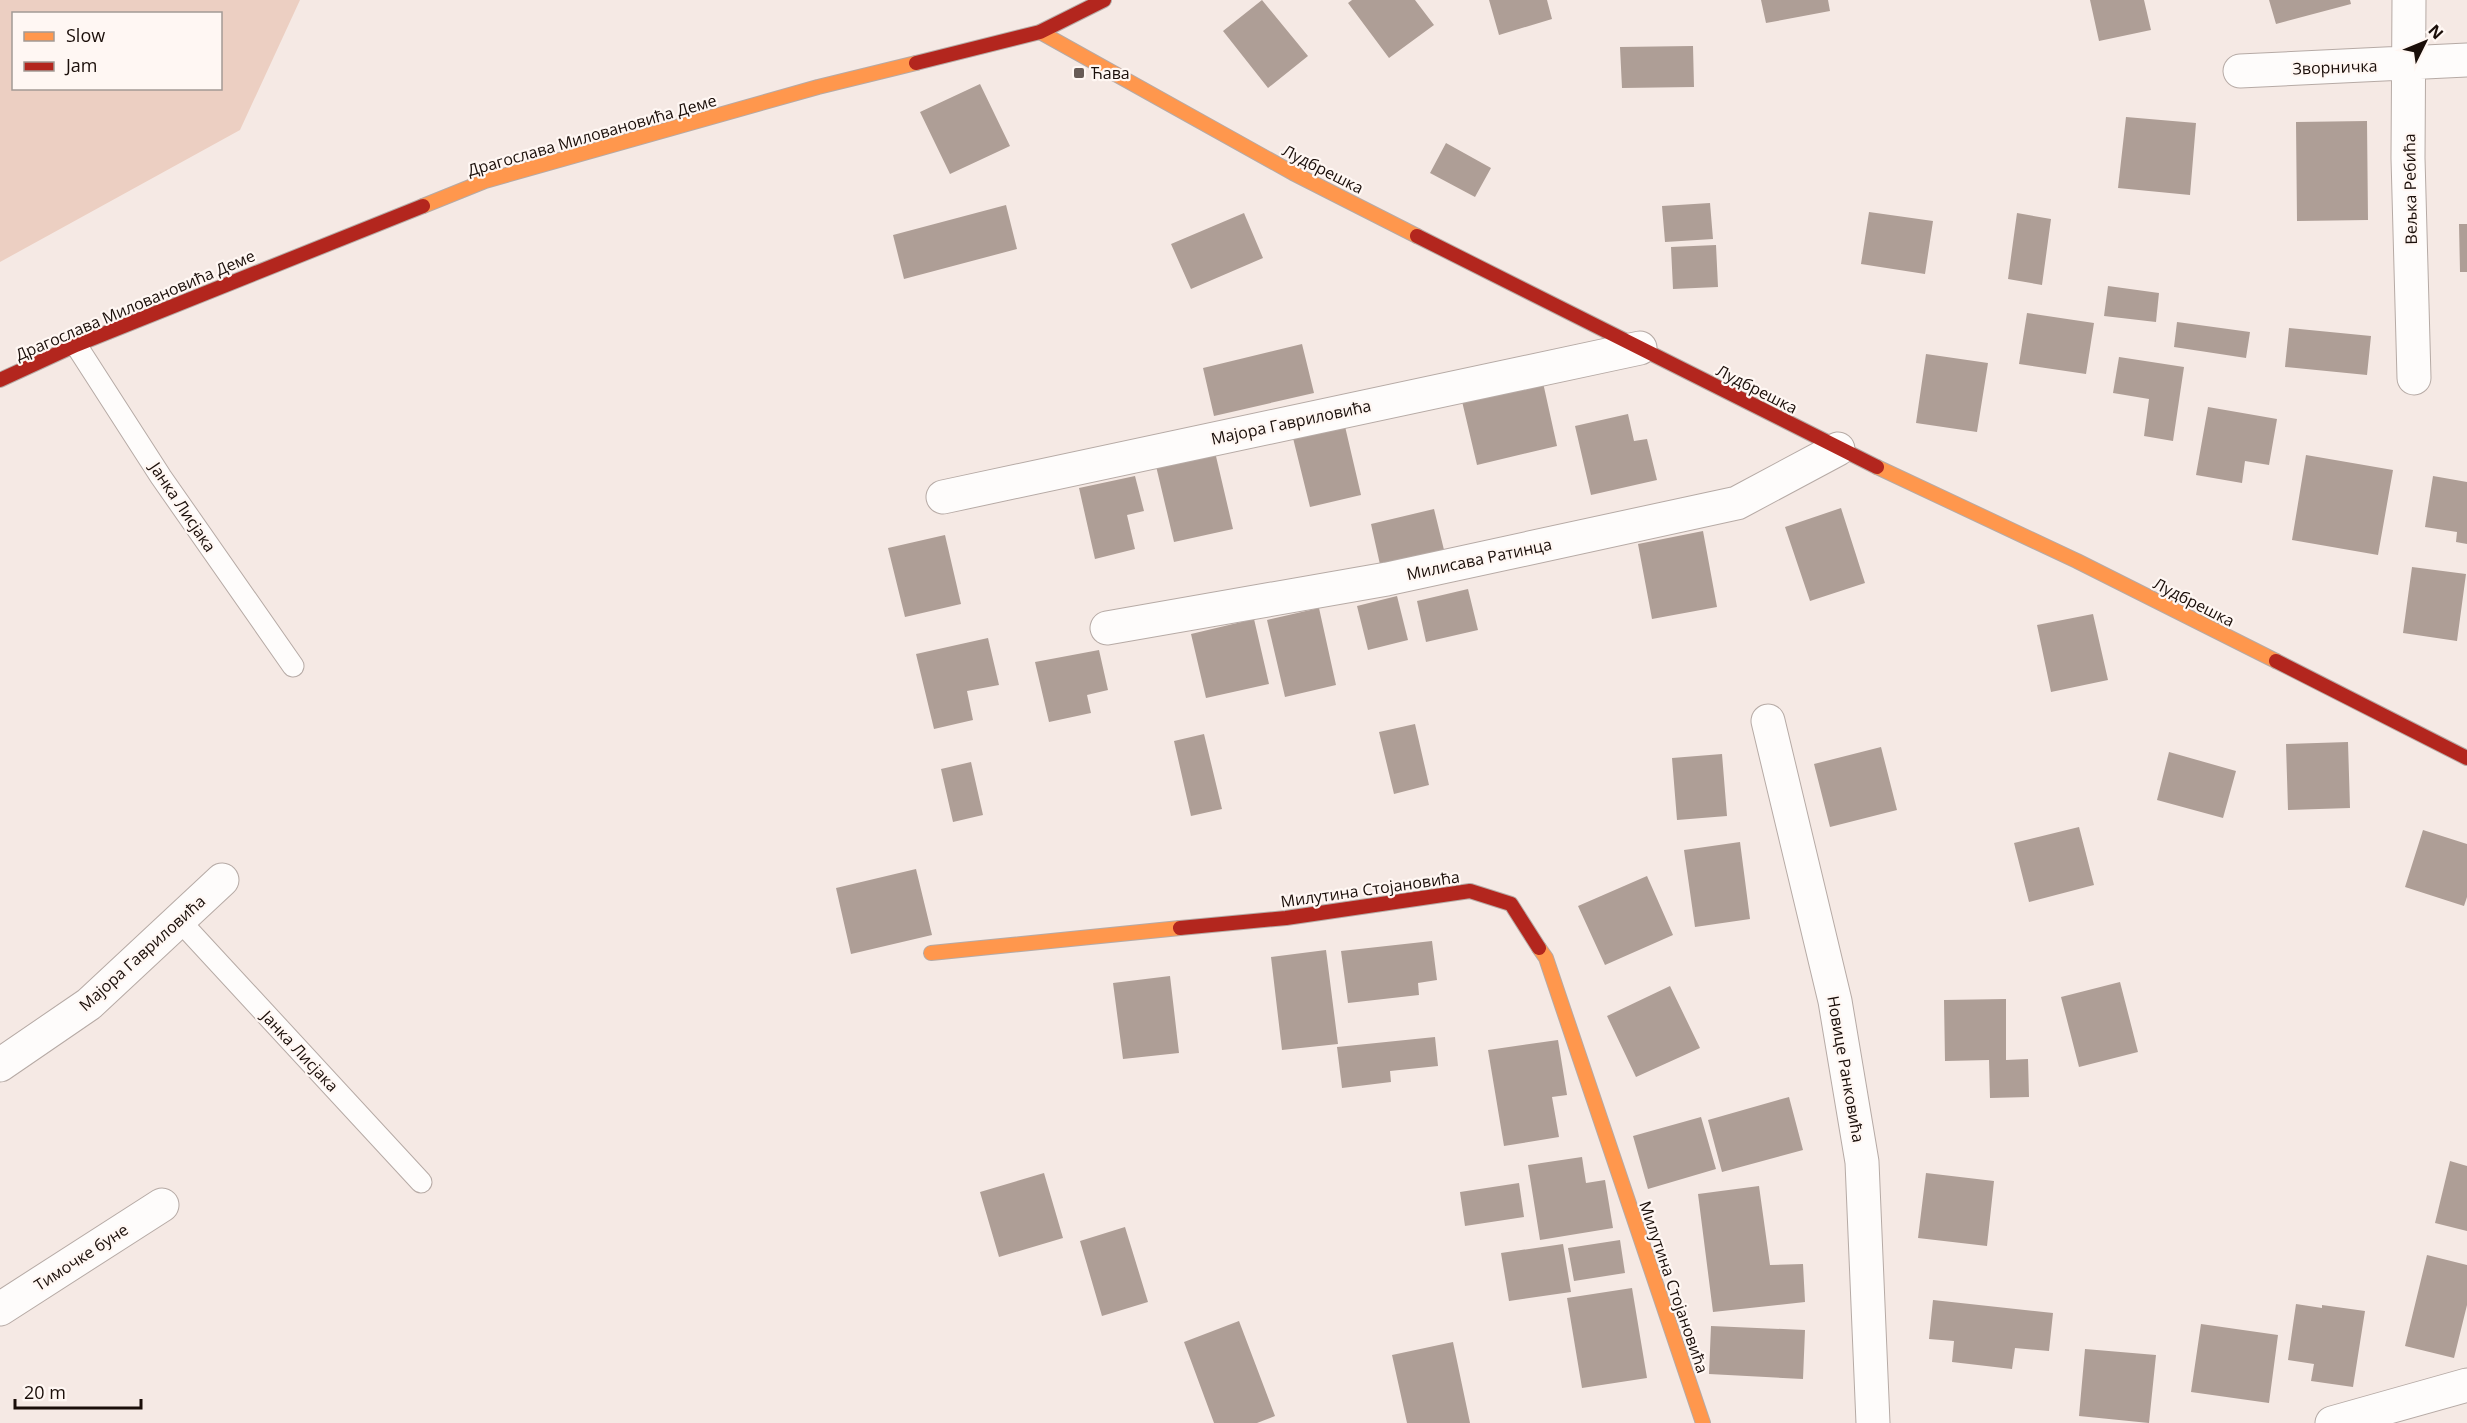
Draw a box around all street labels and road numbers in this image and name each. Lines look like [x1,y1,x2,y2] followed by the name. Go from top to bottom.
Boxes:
[2292,55,2378,79] street label: Зворничка
[465,89,719,181] street label: Драгослава Миловановића Деме
[2398,133,2422,245] street label: Вељка Ребића
[1279,139,1367,199] street label: Лудбрешка
[12,244,258,366] street label: Драгослава Миловановића Деме
[1713,359,1801,419] street label: Лудбрешка
[1209,394,1373,450] street label: Мајора Гавриловића
[144,456,221,556] street label: Јанка Лисјака
[1404,533,1554,585] street label: Милисава Ратинца
[2150,572,2238,632] street label: Лудбрешка
[1279,866,1461,912] street label: Милутина Стојановића
[74,890,210,1016] street label: Мајора Гавриловића
[1822,994,1870,1144] street label: Новице Ранковића
[255,1004,343,1096] street label: Јанка Лисјака
[1634,1198,1714,1376] street label: Милутина Стојановића
[30,1218,132,1296] street label: Тимочке буне

